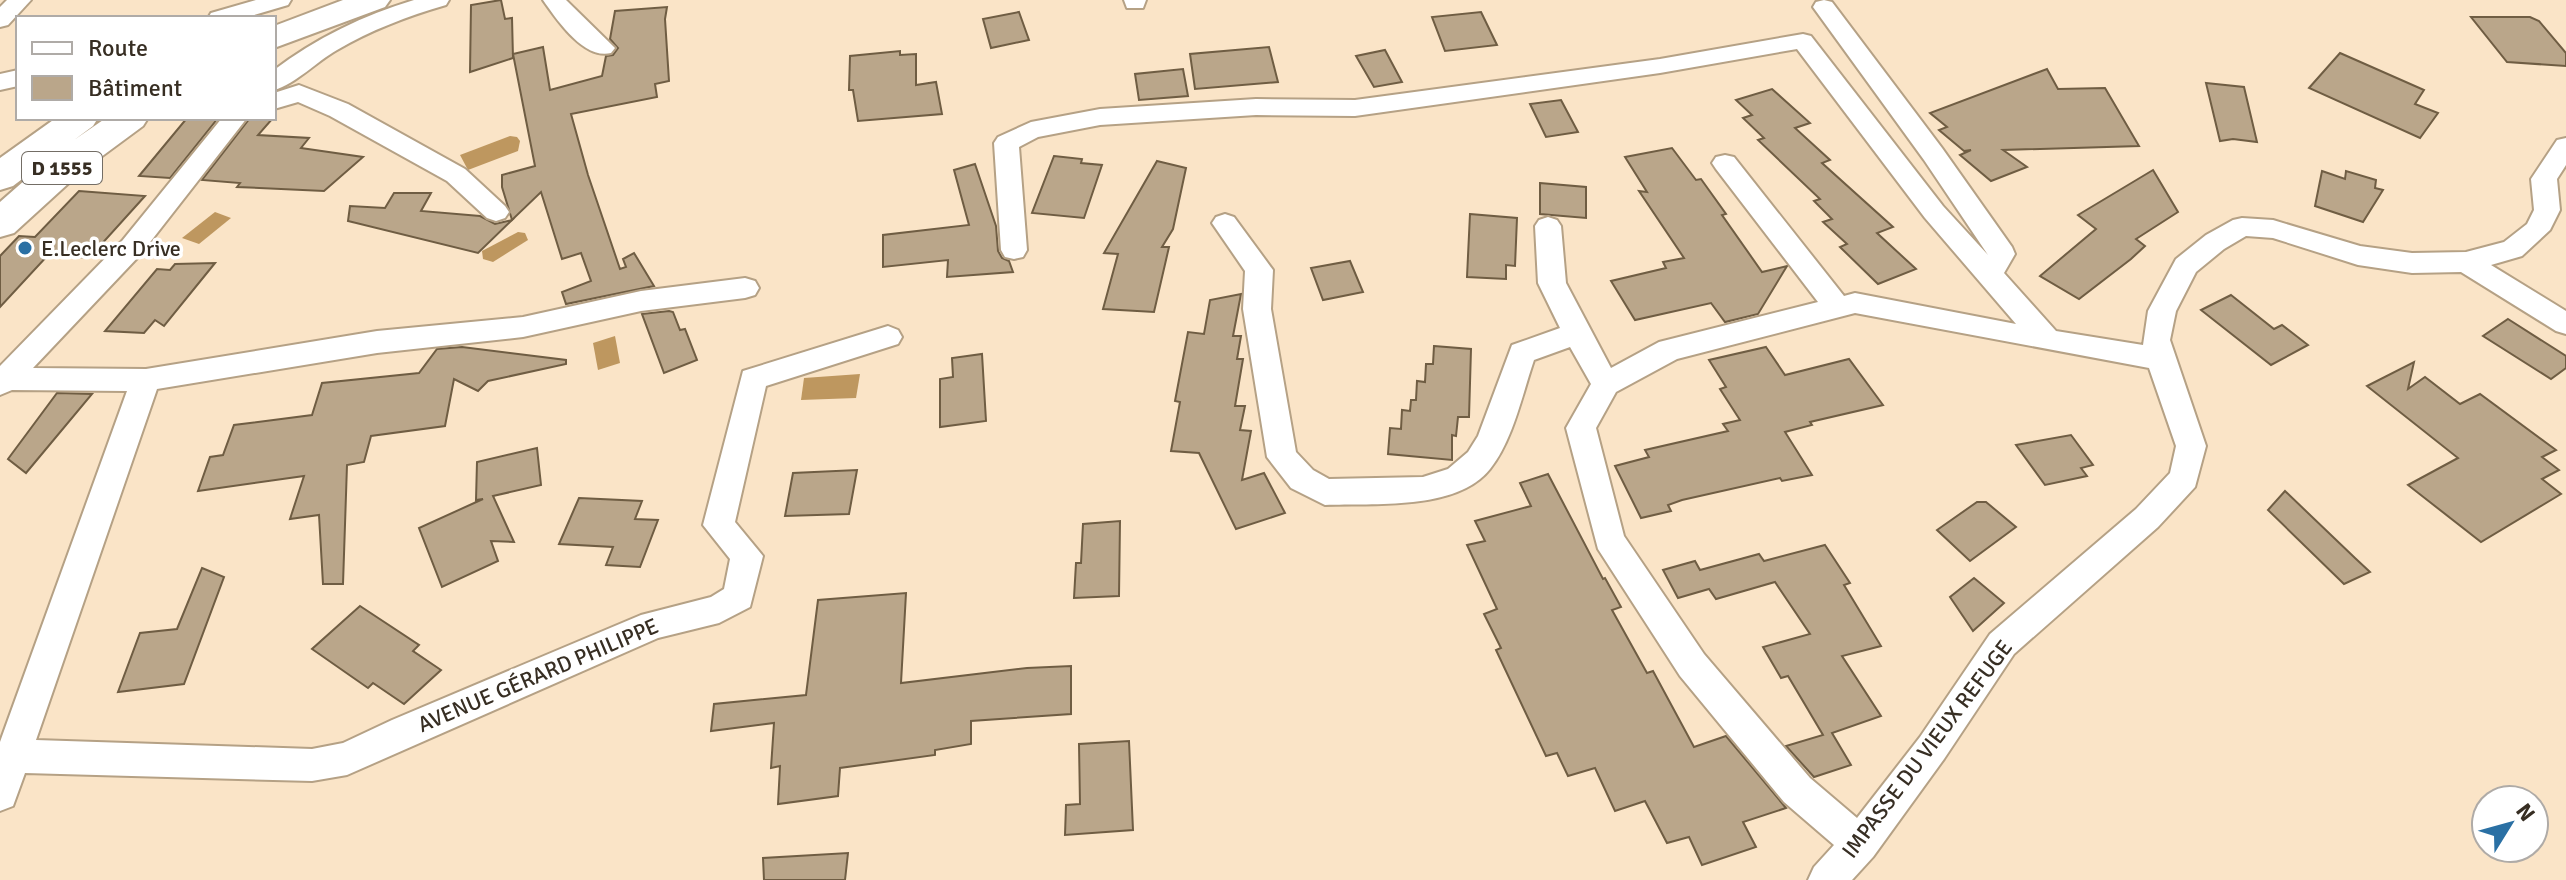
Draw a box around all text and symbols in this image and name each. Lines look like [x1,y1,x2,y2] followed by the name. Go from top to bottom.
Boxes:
[16,16,276,120] legend
[88,33,148,63] text: Route
[88,73,182,103] text: Bâtiment
[22,152,102,184] road number: D 1555
[41,235,181,262] place label: E.Leclerc Drive
[16,239,34,257] marker: E.Leclerc Drive
[414,612,662,738] street label: AVENUE GÉRARD PHILIPPE
[1836,635,2018,863] street label: IMPASSE DU VIEUX REFUGE
[2470,784,2550,864] north arrow
[2510,798,2541,827] text: N

